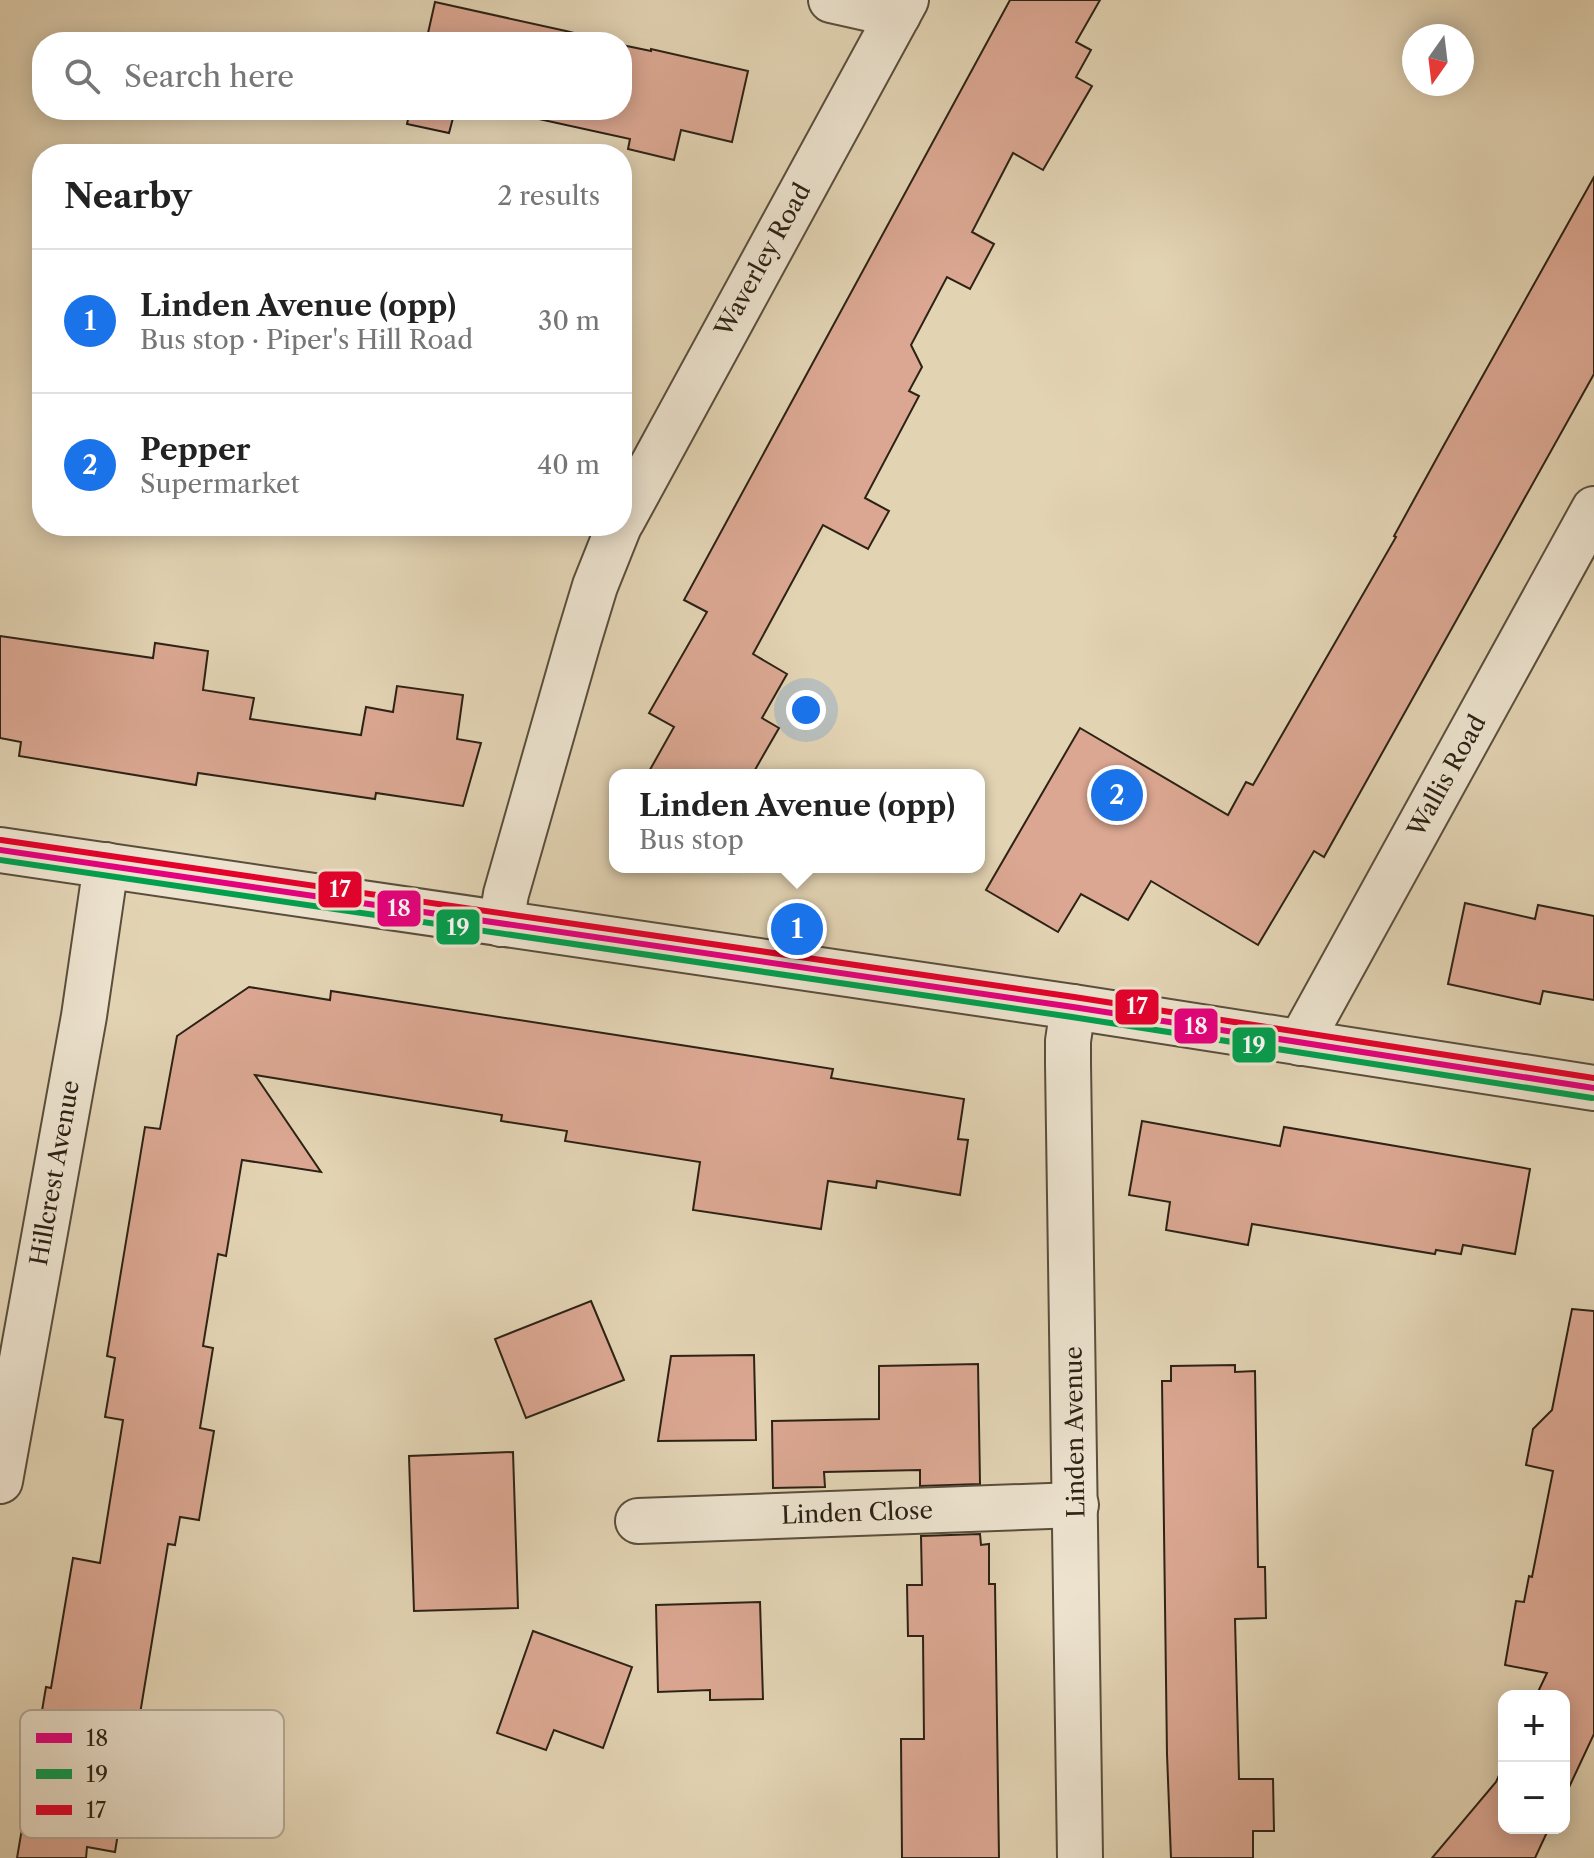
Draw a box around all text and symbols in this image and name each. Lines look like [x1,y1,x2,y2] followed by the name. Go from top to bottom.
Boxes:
[1402,24,1474,96] north arrow
[32,32,632,120] search box
[60,54,104,98] icon: search
[124,58,294,95] text: Search here
[64,175,192,217] text: Nearby
[708,178,817,342] street label: Waverley Road
[497,180,600,212] text: 2 results
[140,287,456,324] text: Linden Avenue (opp)
[84,305,96,337] text: 1
[538,305,600,337] text: 30 m
[140,324,473,356] text: Bus stop · Piper's Hill Road
[140,431,251,468] text: Pepper
[82,449,98,481] text: 2
[537,449,600,481] text: 40 m
[140,468,300,500] text: Supermarket
[786,690,826,730] your location
[1401,710,1492,843] street label: Wallis Road
[1091,765,1143,825] pin: 2
[609,769,985,873] popup
[639,787,955,824] text: Linden Avenue (opp)
[639,824,744,856] text: Bus stop
[317,870,363,909] line badge: 17
[329,876,351,903] text: 17
[376,889,422,928] line badge: 18
[387,895,411,922] text: 18
[771,899,823,959] pin: 1
[435,908,481,946] line badge: 19
[446,914,470,941] text: 19
[1114,988,1160,1026] line badge: 17
[1126,993,1148,1020] text: 17
[1173,1007,1219,1045] line badge: 18
[1184,1013,1208,1040] text: 18
[1231,1026,1277,1064] line badge: 19
[1242,1032,1266,1059] text: 19
[24,1078,85,1268] street label: Hillcrest Avenue
[1059,1346,1090,1518] street label: Linden Avenue
[781,1495,933,1530] street label: Linden Close
[1498,1690,1570,1834] map controls
[1498,1690,1570,1762] button: +
[20,1710,284,1838] legend
[86,1725,108,1752] text: 18
[86,1761,108,1788] text: 19
[1498,1762,1570,1834] button: −
[86,1797,106,1824] text: 17

